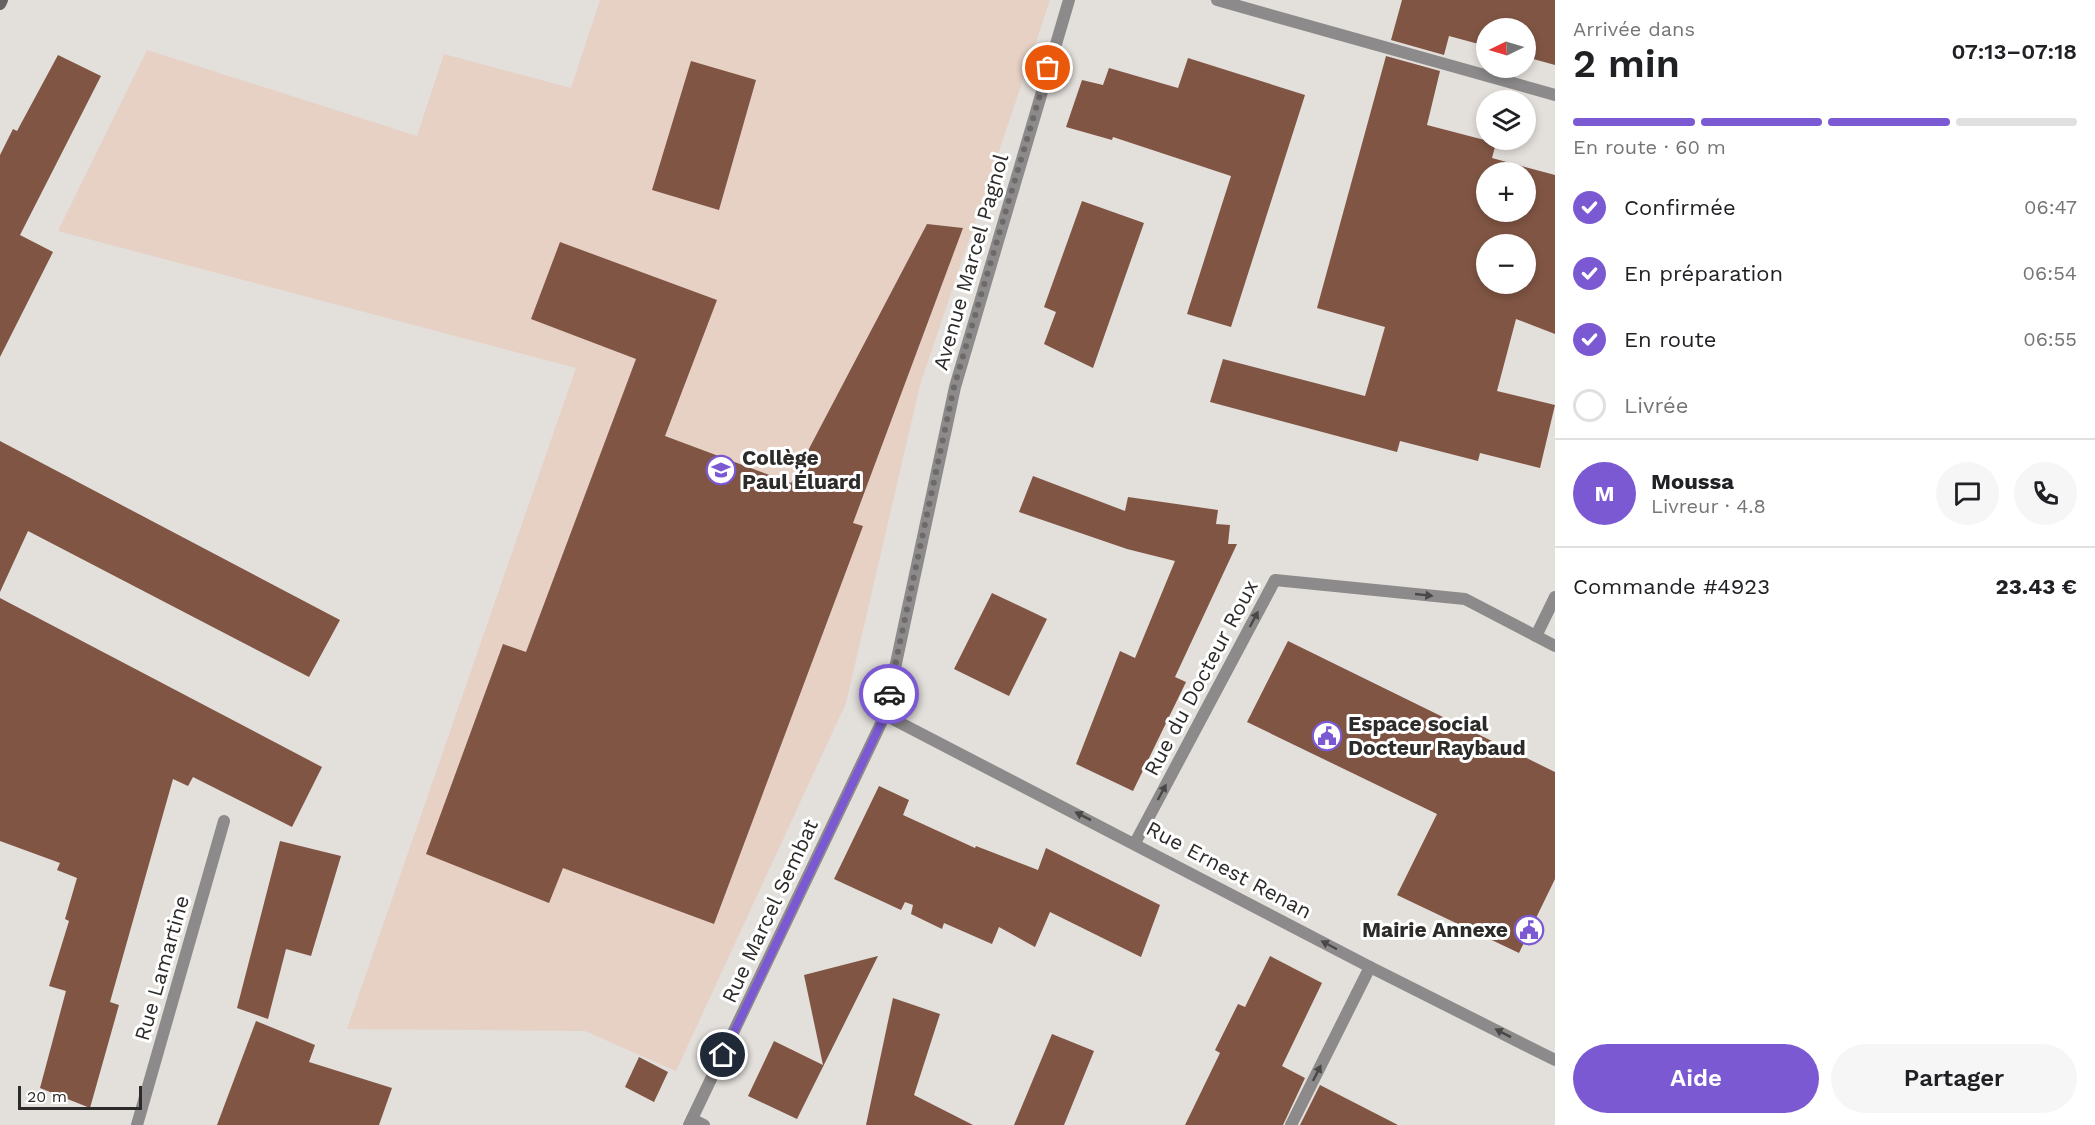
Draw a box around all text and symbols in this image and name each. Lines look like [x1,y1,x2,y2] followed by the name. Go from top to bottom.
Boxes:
[1573,17,1695,41] text: Arrivée dans
[1476,18,1536,78] north arrow
[1476,18,1536,294] map controls
[1951,39,2077,64] text: 07:13–07:18
[1573,41,1680,86] text: 2 min
[1022,42,1073,93] pin
[1031,51,1064,84] icon: bag
[1476,90,1536,150] button: layers
[1573,135,1726,159] text: En route · 60 m
[928,150,1014,373] street label: Avenue Marcel Pagnol
[1476,162,1536,222] button: +
[1573,191,1606,224] icon: check
[1624,195,1736,220] text: Confirmée
[2024,195,2077,219] text: 06:47
[1476,234,1536,294] button: −
[1573,257,1606,290] icon: check
[1624,261,1783,286] text: En préparation
[2023,261,2077,285] text: 06:54
[1573,323,1606,356] icon: check
[1624,327,1716,352] text: En route
[2023,327,2077,351] text: 06:55
[1624,393,1688,418] text: Livrée
[742,445,861,494] place label: Collège Paul Éluard
[705,454,737,486] school or university icon: Collège Paul Éluard
[1936,462,1999,525] button: chat
[2014,462,2077,525] button: phone
[1651,469,1734,494] text: Moussa
[1594,481,1615,506] text: M
[1651,494,1766,518] text: Livreur · 4.8
[1573,574,1770,599] text: Commande #4923
[1996,574,2077,599] text: 23.43 €
[1138,576,1263,780] street label: Rue du Docteur Roux
[1415,590,1434,600] one-way arrow
[1249,611,1259,628] one-way arrow
[859,664,919,724] courier
[873,678,906,711] icon: car
[1348,711,1526,760] place label: Espace social Docteur Raybaud
[1311,720,1343,752] public building icon: Espace social Docteur Raybaud
[1157,783,1167,800] one-way arrow
[1074,812,1092,822] one-way arrow
[716,815,823,1007] street label: Rue Marcel Sembat
[1142,815,1316,924] street label: Rue Ernest Renan
[129,892,194,1043] street label: Rue Lamartine
[1513,914,1545,946] public building icon: Mairie Annexe
[1362,917,1508,942] place label: Mairie Annexe
[1320,940,1337,950] one-way arrow
[697,1029,748,1080] pin
[1494,1029,1511,1038] one-way arrow
[706,1038,739,1071] icon: home
[1573,1044,1819,1113] button: Aide
[1831,1044,2077,1113] button: Partager
[1313,1064,1322,1081] one-way arrow
[18,1083,142,1110] scale bar
[27,1087,67,1106] text: 20 m

